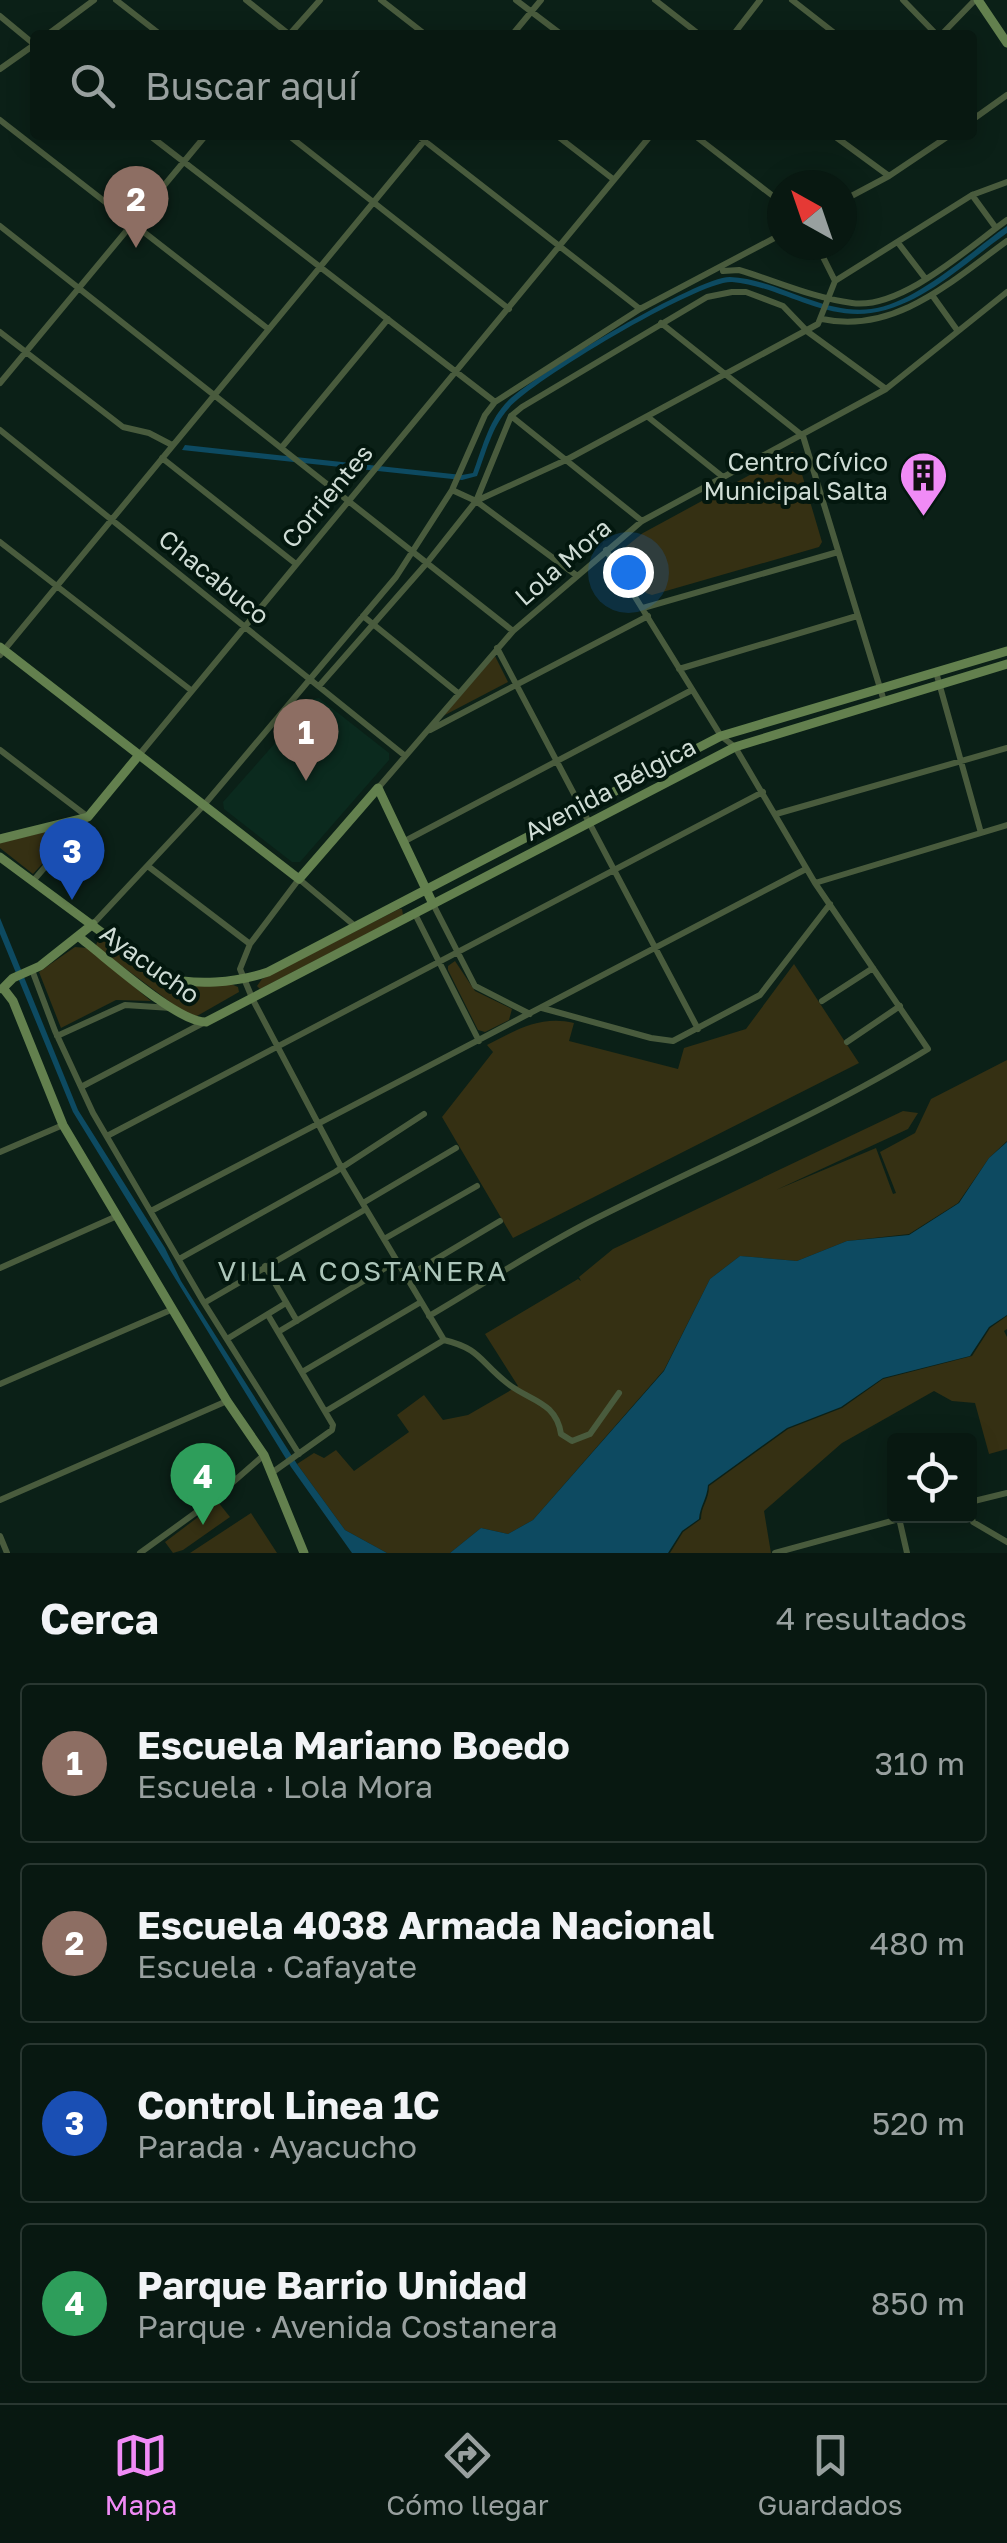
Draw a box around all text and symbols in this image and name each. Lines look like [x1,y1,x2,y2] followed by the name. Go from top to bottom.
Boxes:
[30,30,977,140] search box
[65,58,120,113] icon: search
[145,63,358,108] text: Buscar aquí
[104,166,168,248] pin: 2
[767,170,857,260] north arrow
[274,438,379,554] street label: Corrientes
[703,446,888,506] place label: Centro Cívico Municipal Salta
[897,450,949,518] building icon: Centro Cívico Municipal Salta
[508,511,617,612] street label: Lola Mora
[153,523,276,631] street label: Chacabuco
[603,547,654,598] your location
[274,698,338,781] pin: 1
[519,730,701,847] street label: Avenida Bélgica
[40,818,104,900] pin: 3
[95,917,206,1010] street label: Ayacucho
[217,1254,509,1287] district label: VILLA COSTANERA
[887,1433,977,1523] map controls
[887,1433,977,1523] button: locate
[170,1442,236,1525] pin: 4
[40,1593,159,1643] text: Cerca
[776,1599,967,1637] text: 4 resultados
[137,1722,570,1767] text: Escuela Mariano Boedo
[66,1744,83,1782] text: 1
[875,1744,965,1782] text: 310 m
[137,1767,433,1805] text: Escuela · Lola Mora
[137,1902,714,1947] text: Escuela 4038 Armada Nacional
[65,1924,84,1962] text: 2
[870,1924,965,1962] text: 480 m
[137,1947,417,1985] text: Escuela · Cafayate
[137,2082,440,2127] text: Control Linea 1C
[65,2104,84,2142] text: 3
[872,2104,965,2142] text: 520 m
[137,2127,417,2165] text: Parada · Ayacucho
[137,2262,527,2307] text: Parque Barrio Unidad
[64,2284,85,2322] text: 4
[871,2284,965,2322] text: 850 m
[137,2307,558,2345] text: Parque · Avenida Costanera
[104,2428,177,2521] tab: Mapa
[386,2428,549,2521] tab: Cómo llegar
[757,2428,903,2521] tab: Guardados

